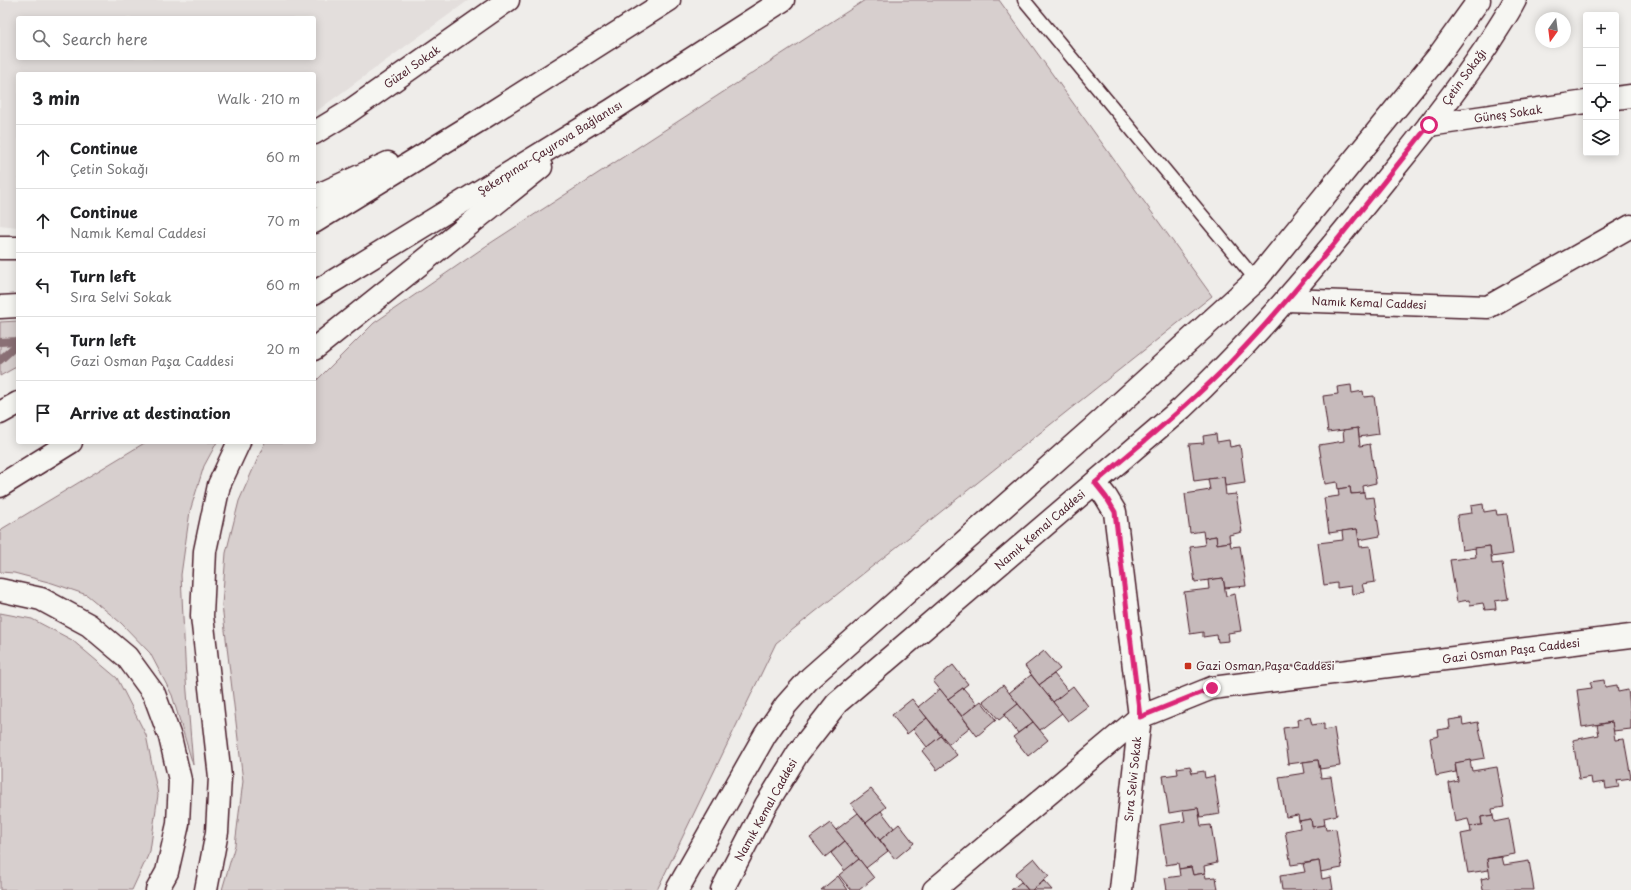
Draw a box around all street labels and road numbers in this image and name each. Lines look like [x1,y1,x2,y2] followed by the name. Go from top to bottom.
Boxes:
[380,40,444,92] street label: Güzel Sokak
[1437,45,1490,109] street label: Çetin Sokağı
[474,96,625,199] street label: Şekerpınar-Çayırova Bağlantısı
[1473,100,1544,127] street label: Güneş Sokak
[1311,292,1427,313] street label: Namık Kemal Caddesi
[991,485,1089,574] street label: Namık Kemal Caddesi
[1441,634,1581,667] street label: Gazi Osman Paşa Caddesi
[1120,735,1146,823] street label: Sıra Selvi Sokak
[730,755,801,864] street label: Namık Kemal Caddesi

